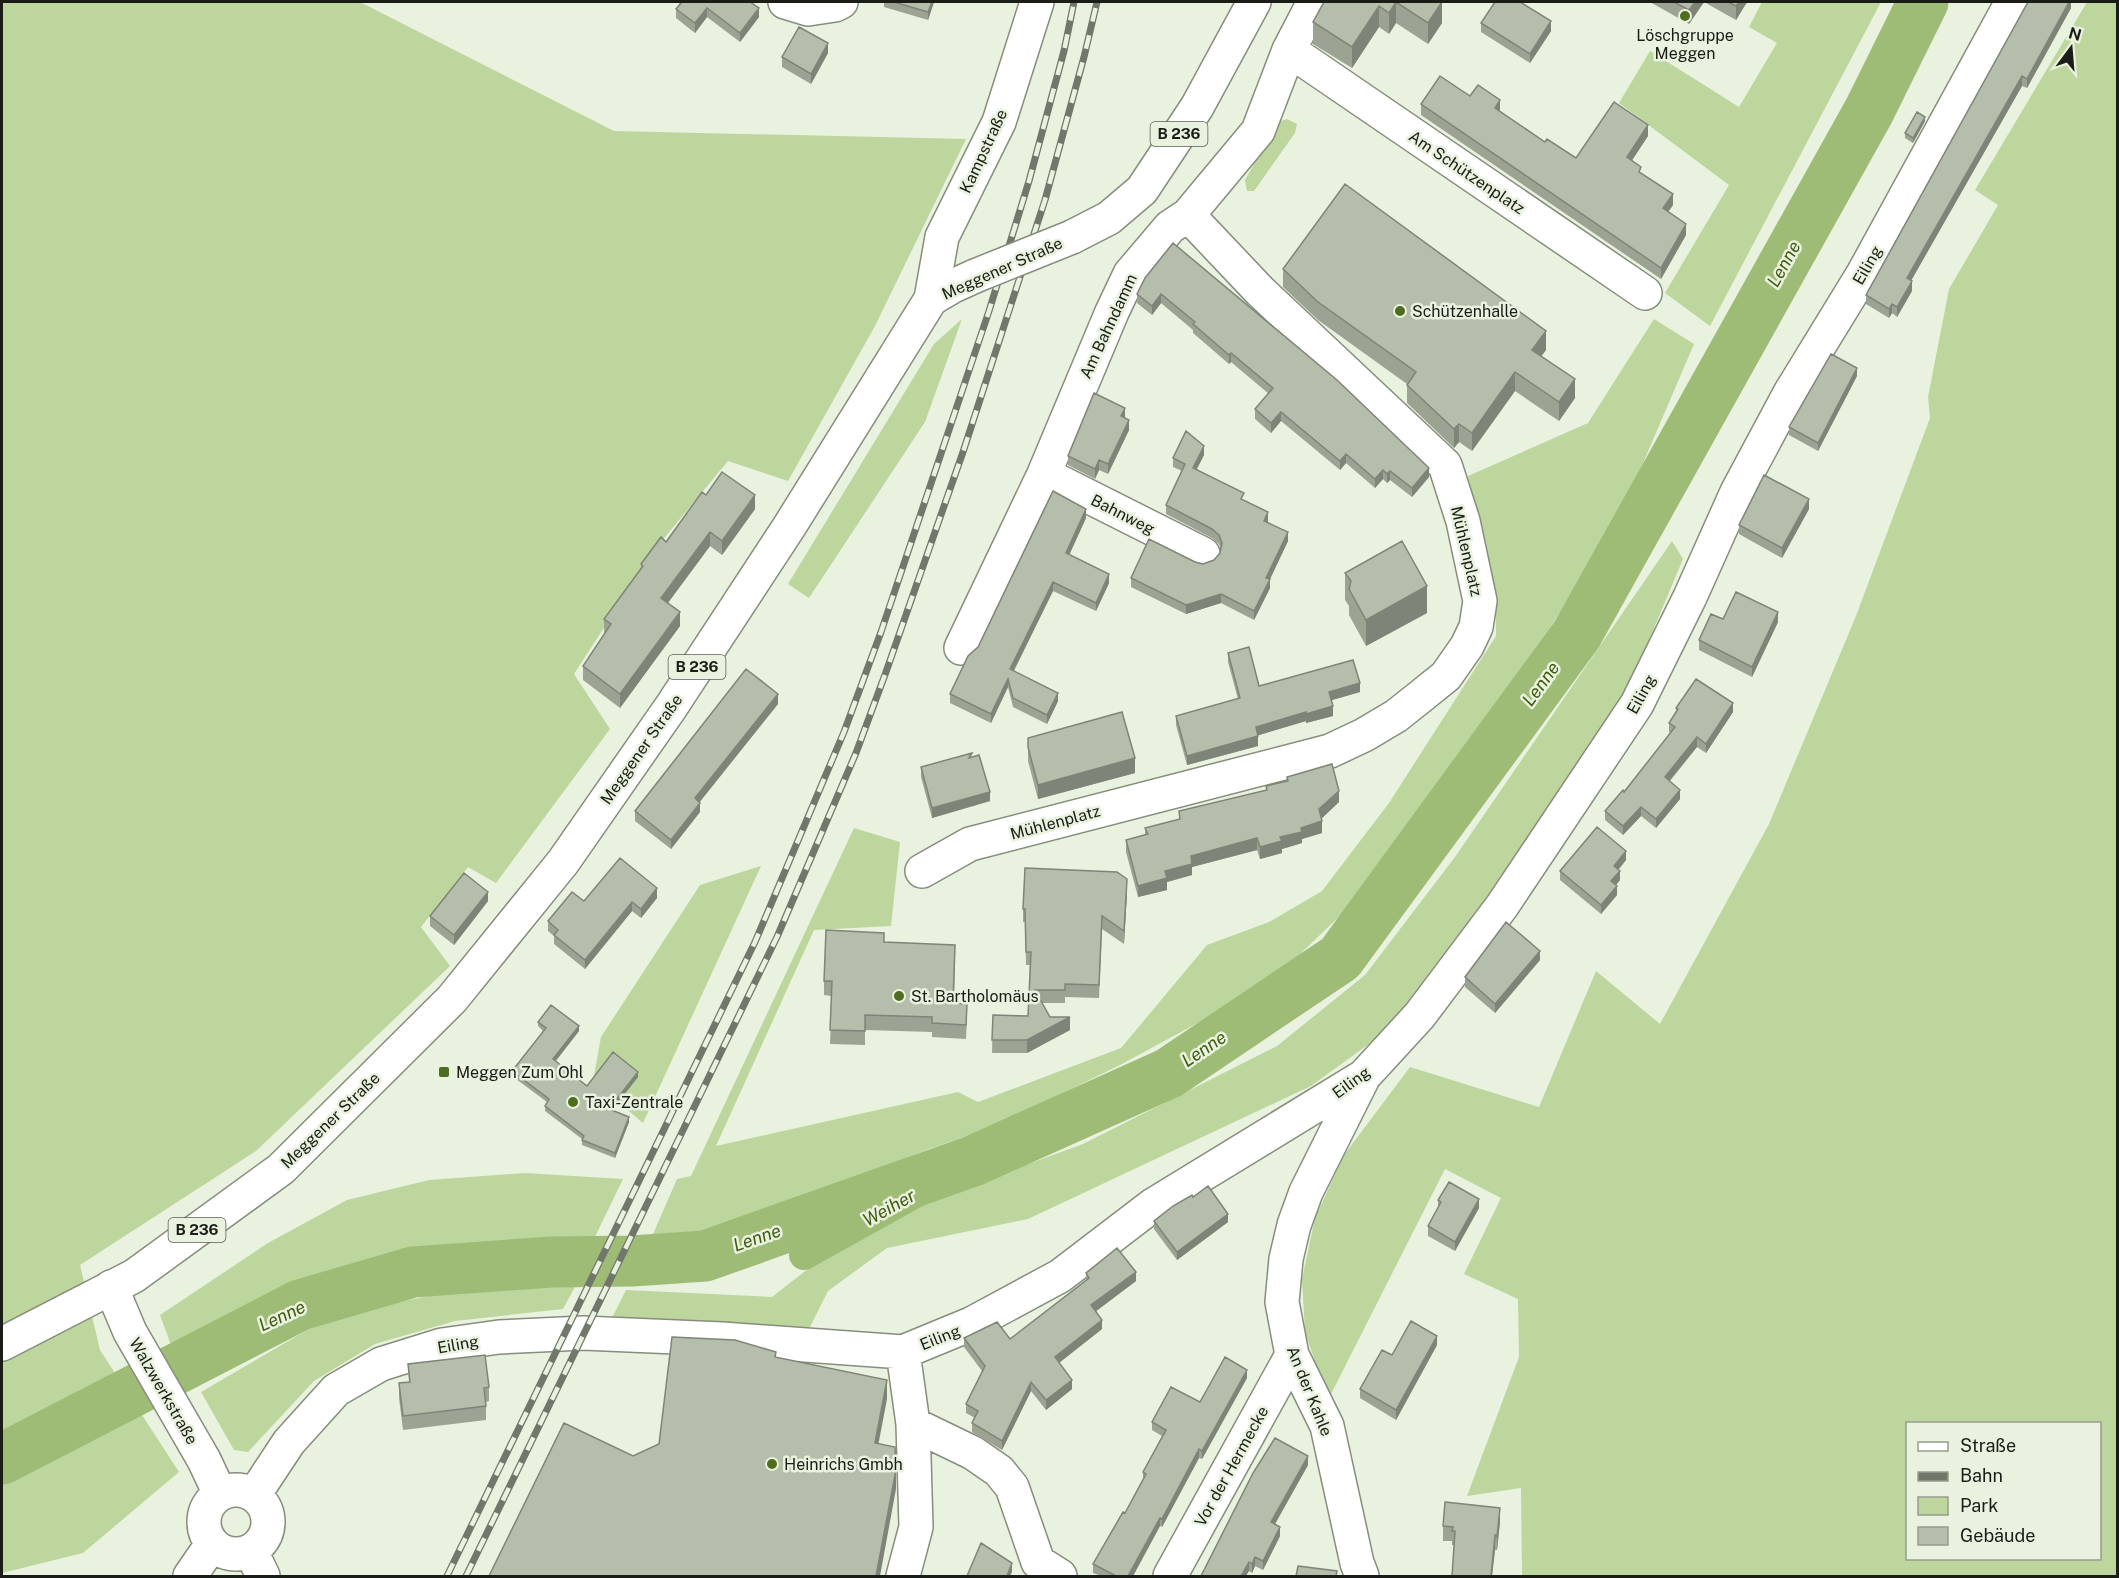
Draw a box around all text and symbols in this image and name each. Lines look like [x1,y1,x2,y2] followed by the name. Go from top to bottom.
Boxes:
[1678,9,1692,23] marker: Löschgruppe Meggen
[2041,18,2101,78] north arrow
[2066,23,2084,45] text: N
[1636,26,1734,63] place label: Löschgruppe Meggen
[956,106,1011,196] street label: Kampstraße
[1150,122,1208,146] road number: B 236
[1405,127,1529,218] street label: Am Schützenplatz
[939,233,1065,304] street label: Meggener Straße
[1762,237,1805,290] water label: Lenne
[1849,242,1886,288] street label: Eiling
[1076,271,1141,382] street label: Am Bahndamm
[1412,302,1518,321] place label: Schützenhalle
[1393,304,1407,318] marker: Schützenhalle
[1088,490,1158,539] street label: Bahnweg
[1447,504,1486,598] street label: Mühlenplatz
[668,655,726,679] road number: B 236
[1518,657,1564,710] water label: Lenne
[1623,671,1660,717] street label: Eiling
[596,691,686,808] street label: Meggener Straße
[1008,801,1102,844] street label: Mühlenplatz
[911,987,1039,1006] place label: St. Bartholomäus
[892,989,906,1003] marker: St. Bartholomäus
[1177,1026,1230,1071] water label: Lenne
[1329,1062,1374,1102] street label: Eiling
[456,1063,584,1082] place label: Meggen Zum Ohl
[437,1065,451,1079] marker: Meggen Zum Ohl
[277,1068,384,1172] street label: Meggener Straße
[585,1093,683,1112] place label: Taxi-Zentrale
[566,1095,580,1109] marker: Taxi-Zentrale
[859,1185,919,1230] water label: Weiher
[168,1218,226,1242] road number: B 236
[730,1220,784,1255] water label: Lenne
[255,1296,309,1335] water label: Lenne
[917,1321,963,1354] street label: Eiling
[436,1332,480,1357] street label: Eiling
[125,1335,202,1448] street label: Walzwerkstraße
[1283,1343,1336,1439] street label: An der Kahle
[1191,1403,1272,1530] street label: Vor der Hermecke
[1906,1422,2101,1560] legend
[1960,1435,2016,1456] text: Straße
[784,1455,903,1474] place label: Heinrichs Gmbh
[765,1457,779,1471] marker: Heinrichs Gmbh
[1960,1465,2003,1486] text: Bahn
[1960,1495,1998,1516] text: Park
[1960,1525,2035,1546] text: Gebäude

